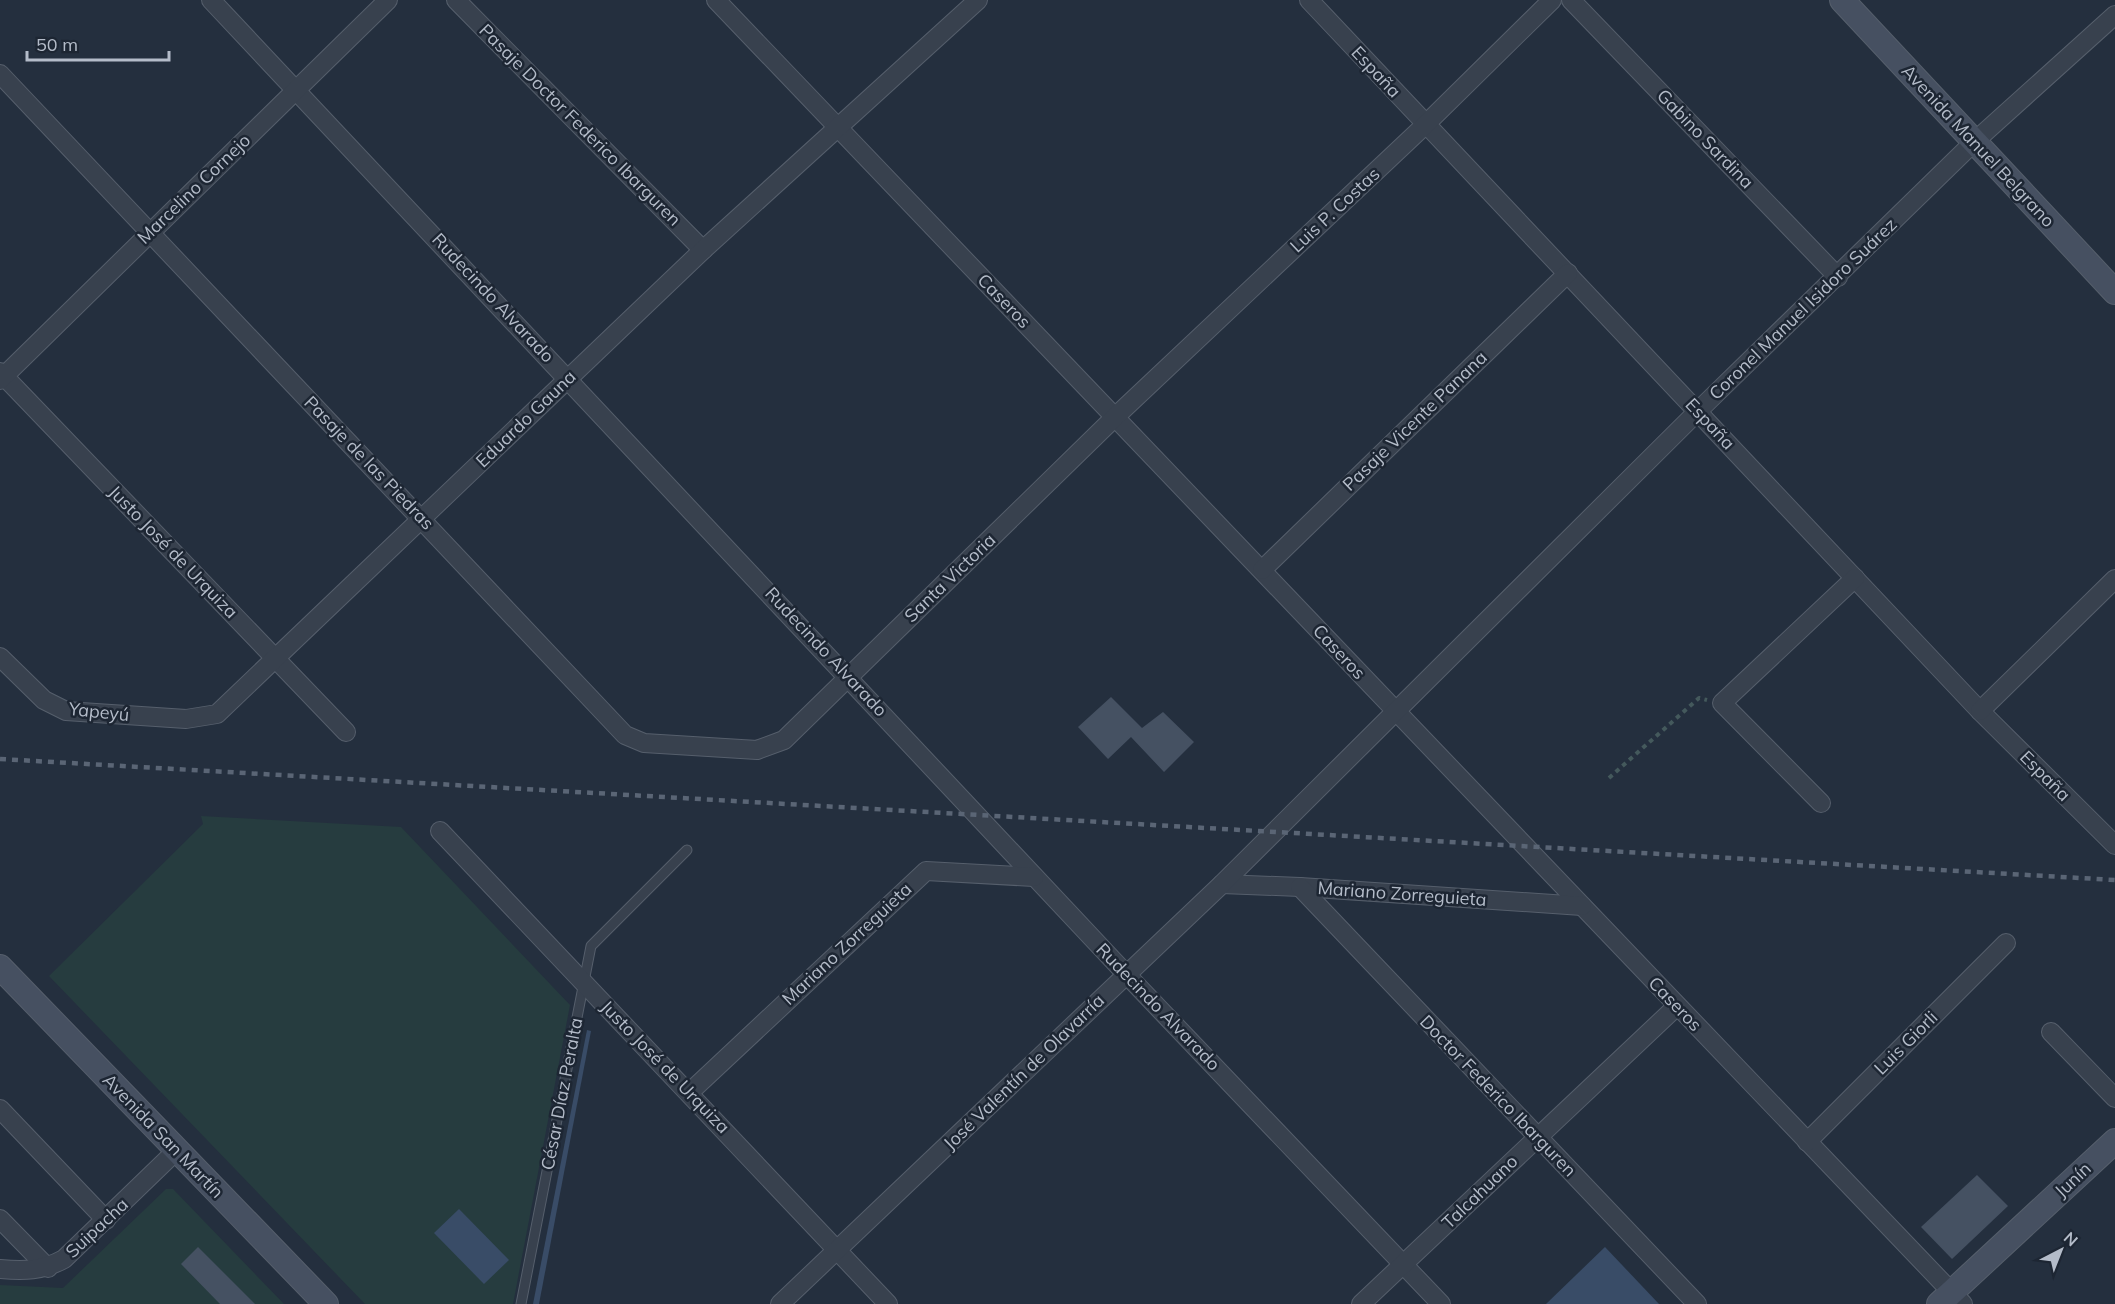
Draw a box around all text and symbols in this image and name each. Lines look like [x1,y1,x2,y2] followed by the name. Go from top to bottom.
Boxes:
[475,19,686,230] street label: Pasaje Doctor Federico Ibarguren
[27,24,170,62] scale bar
[36,33,78,56] text: 50 m
[1347,41,1406,102] street label: España
[1897,59,2060,232] street label: Avenida Manuel Belgrano
[1652,84,1759,193] street label: Gabino Sardina
[132,129,255,249] street label: Marcelino Cornejo
[1285,162,1384,257] street label: Luis P. Costas
[1704,213,1901,405] street label: Coronel Manuel Isidoro Suárez
[427,228,559,367] street label: Rudecindo Alvarado
[973,269,1036,333] street label: Caseros
[1338,346,1492,496] street label: Pasaje Vicente Panana
[471,365,581,472] street label: Eduardo Gauna
[299,391,439,534] street label: Pasaje de las Piedras
[1681,393,1740,454] street label: España
[104,480,243,623] street label: Justo José de Urquiza
[899,528,1000,627] street label: Santa Victoria
[760,582,892,721] street label: Rudecindo Alvarado
[1308,619,1371,684] street label: Caseros
[67,697,130,726] street label: Yapeyú
[2015,745,2076,806] street label: España
[1317,876,1487,911] street label: Mariano Zorreguieta
[777,877,916,1010] street label: Mariano Zorreguieta
[1091,938,1225,1075] street label: Rudecindo Alvarado
[1644,972,1707,1036] street label: Caseros
[938,989,1109,1155] street label: José Valentín de Olavarría
[596,995,735,1138] street label: Justo José de Urquiza
[1869,1006,1942,1079] street label: Luis Giorli
[1415,1010,1582,1181] street label: Doctor Federico Ibarguren
[535,1016,588,1172] street label: César Díaz Peralta
[98,1068,229,1203] street label: Avenida San Martín
[1437,1150,1522,1234] street label: Talcahuano
[2050,1157,2096,1202] street label: Junín
[60,1193,133,1263] street label: Suipacha
[2031,1220,2091,1280] north arrow
[2060,1227,2082,1250] text: N

